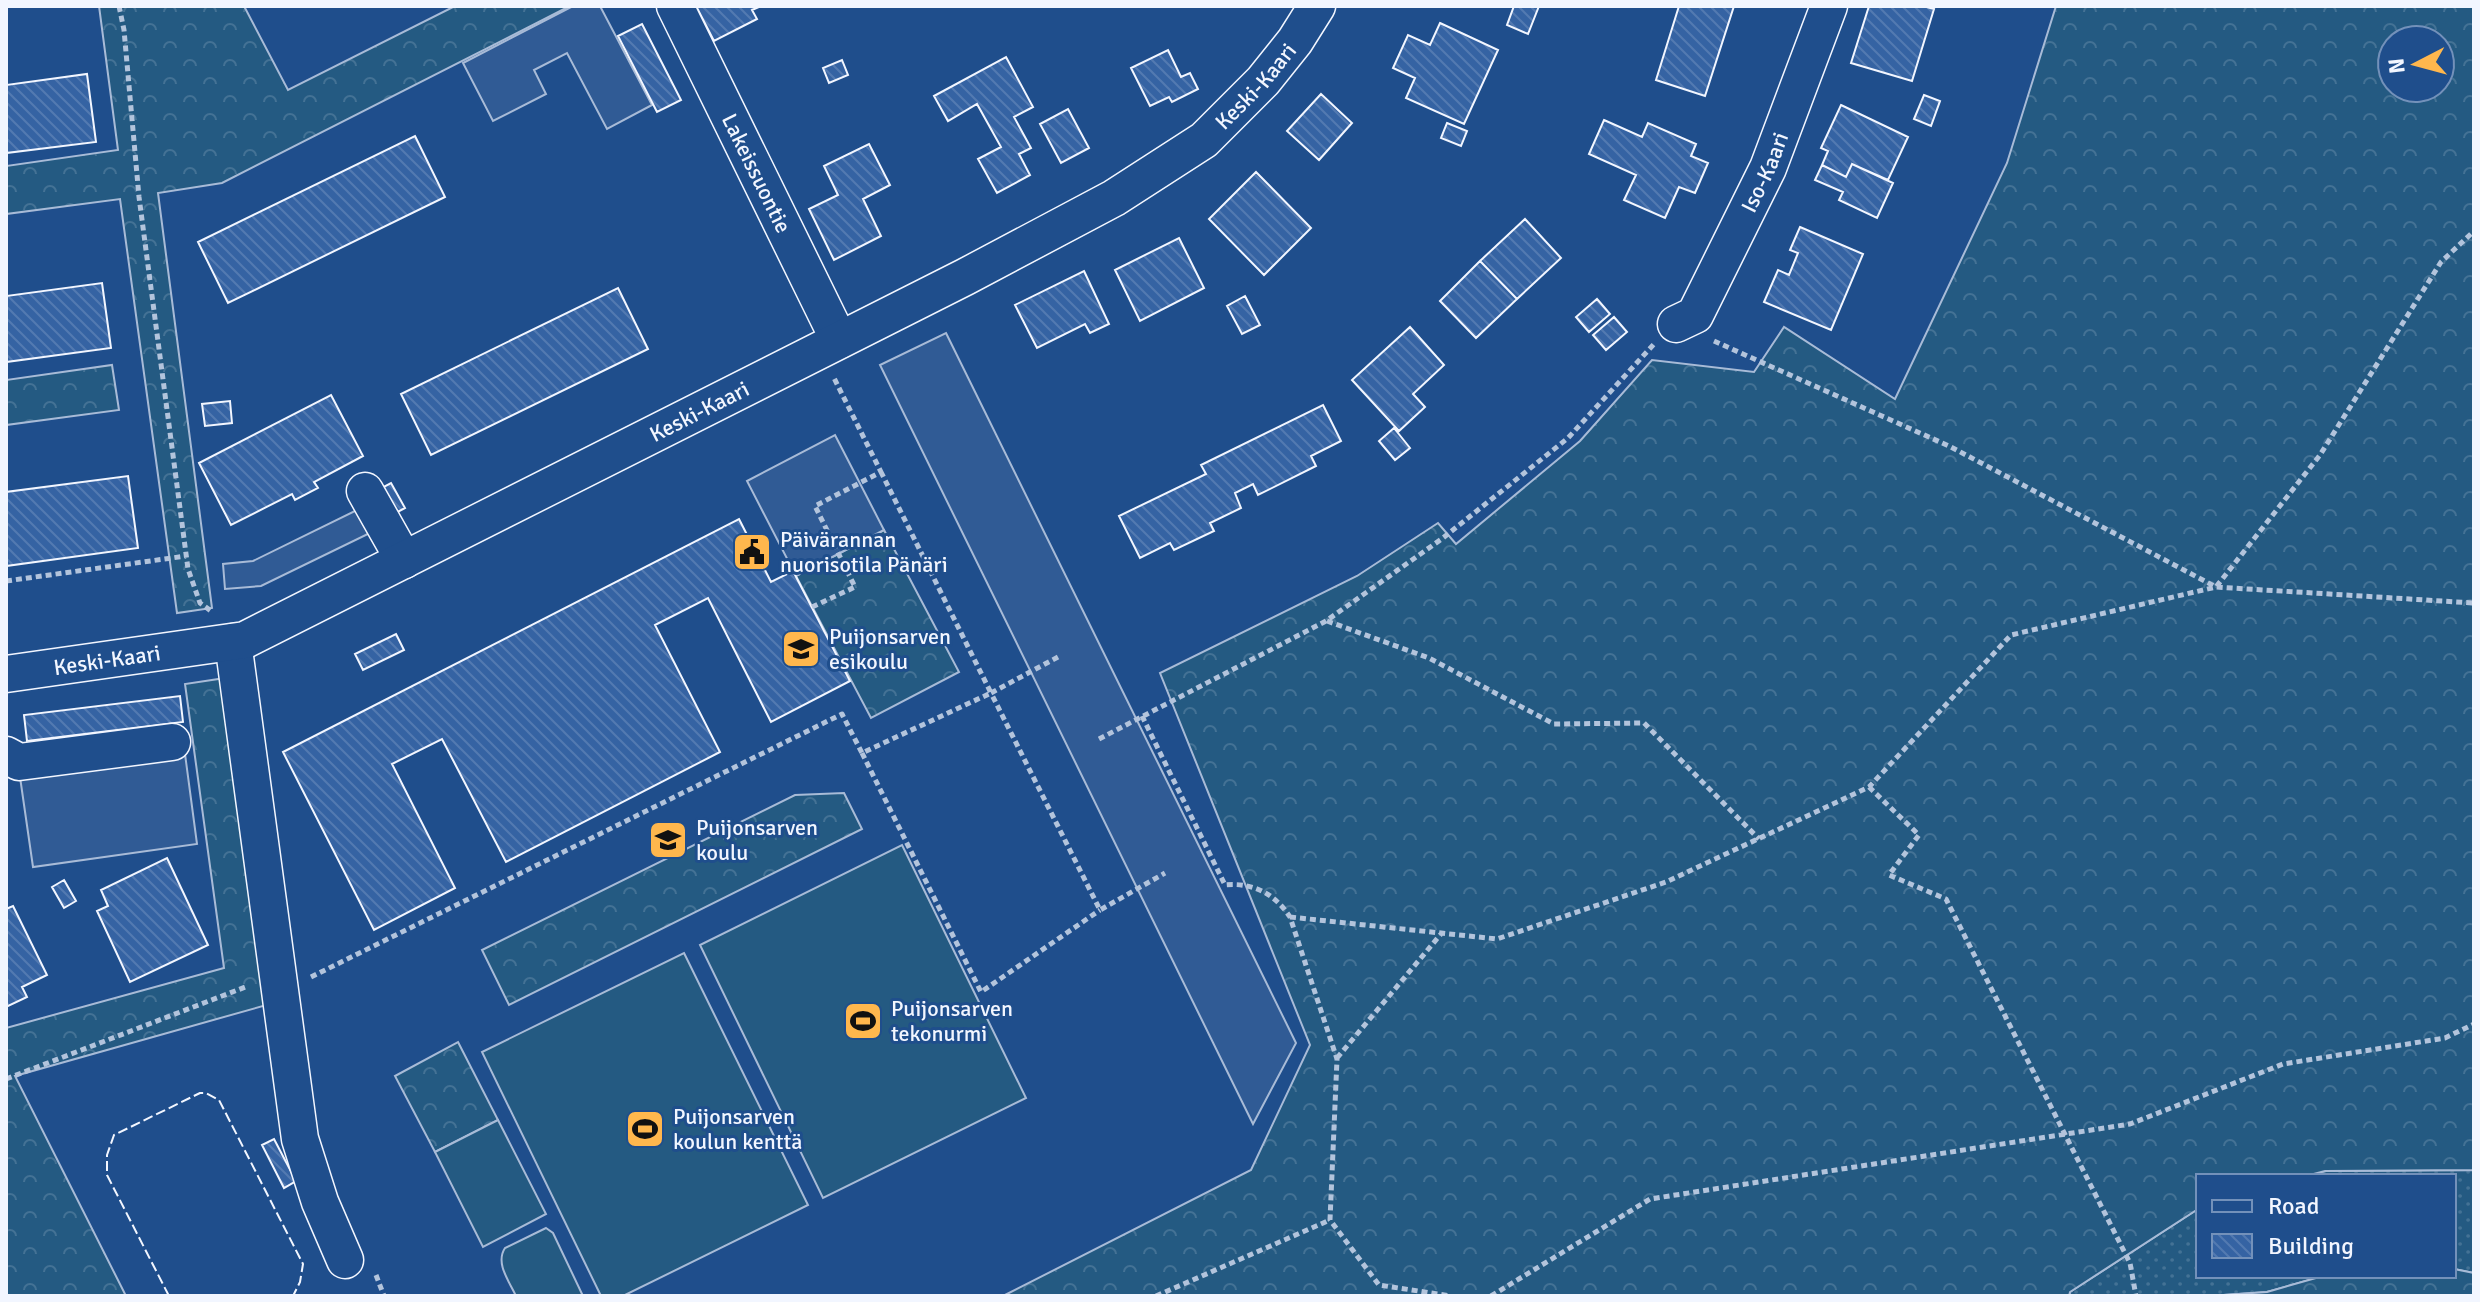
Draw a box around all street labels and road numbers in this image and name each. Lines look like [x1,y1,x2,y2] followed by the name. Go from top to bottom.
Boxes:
[1209,37,1302,135] street label: Keski-Kaari
[716,109,798,237] street label: Lakeissuontie
[1735,128,1794,217] street label: Iso-Kaari
[645,375,753,447] street label: Keski-Kaari
[52,639,162,681] street label: Keski-Kaari

